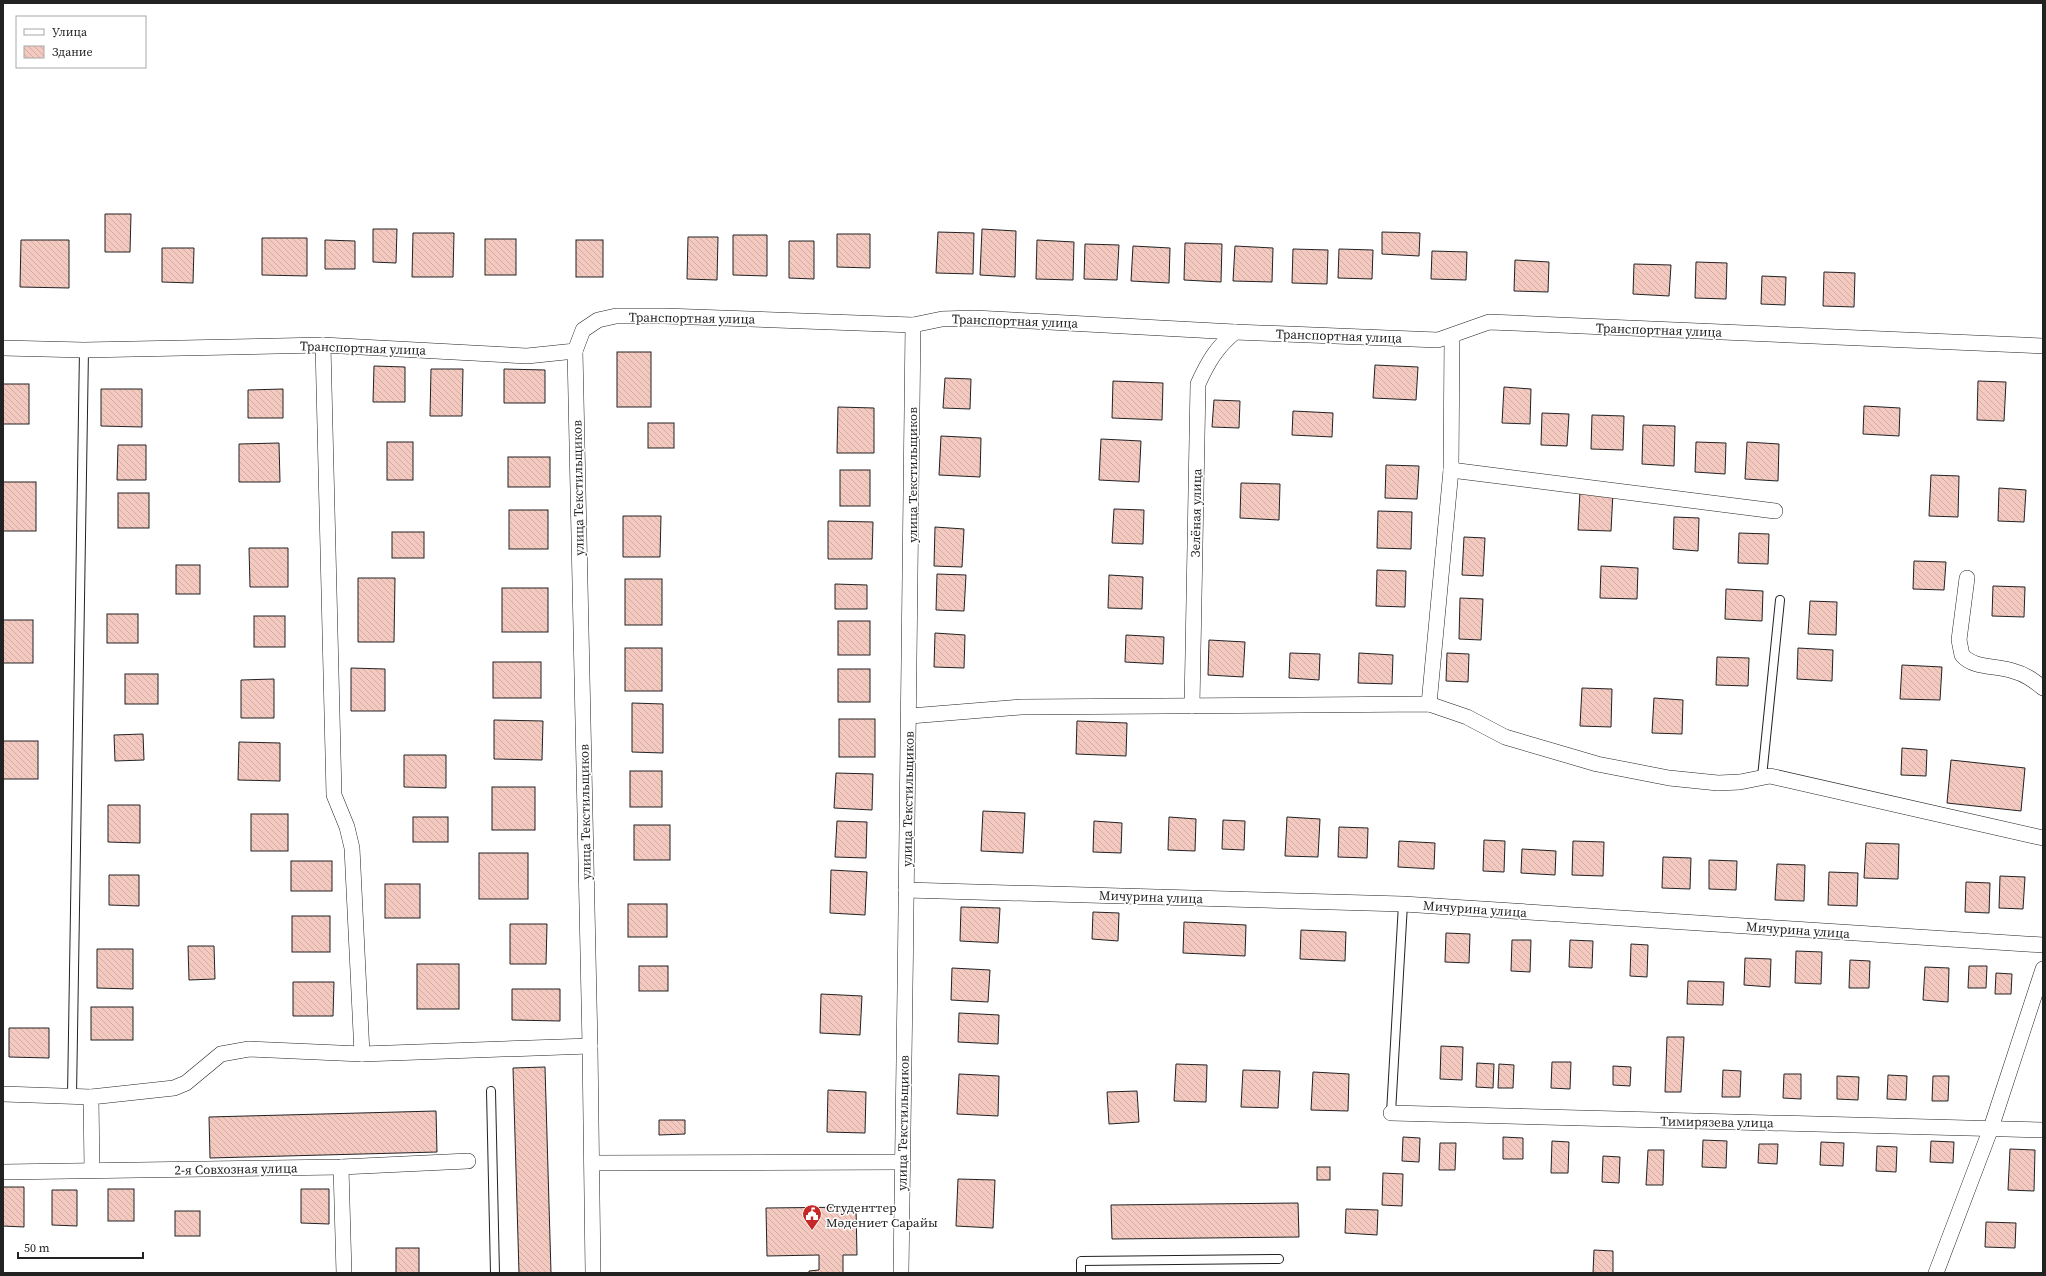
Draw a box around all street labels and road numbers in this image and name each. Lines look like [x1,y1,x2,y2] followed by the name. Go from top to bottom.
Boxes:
[629,308,756,328] street label: Транспортная улица
[952,310,1079,332] street label: Транспортная улица
[1596,319,1723,341] street label: Транспортная улица
[1276,325,1403,347] street label: Транспортная улица
[300,337,427,359] street label: Транспортная улица
[904,407,921,543] street label: улица Текстильщиков
[568,420,588,556] street label: улица Текстильщиков
[1187,468,1205,558] street label: Зелёная улица
[898,731,918,867] street label: улица Текстильщиков
[575,744,595,880] street label: улица Текстильщиков
[1099,887,1204,907] street label: Мичурина улица
[1422,897,1528,921] street label: Мичурина улица
[1745,918,1851,942] street label: Мичурина улица
[893,1055,913,1191] street label: улица Текстильщиков
[1660,1113,1774,1131] street label: Тимирязева улица
[174,1159,298,1179] street label: 2-я Совхозная улица

